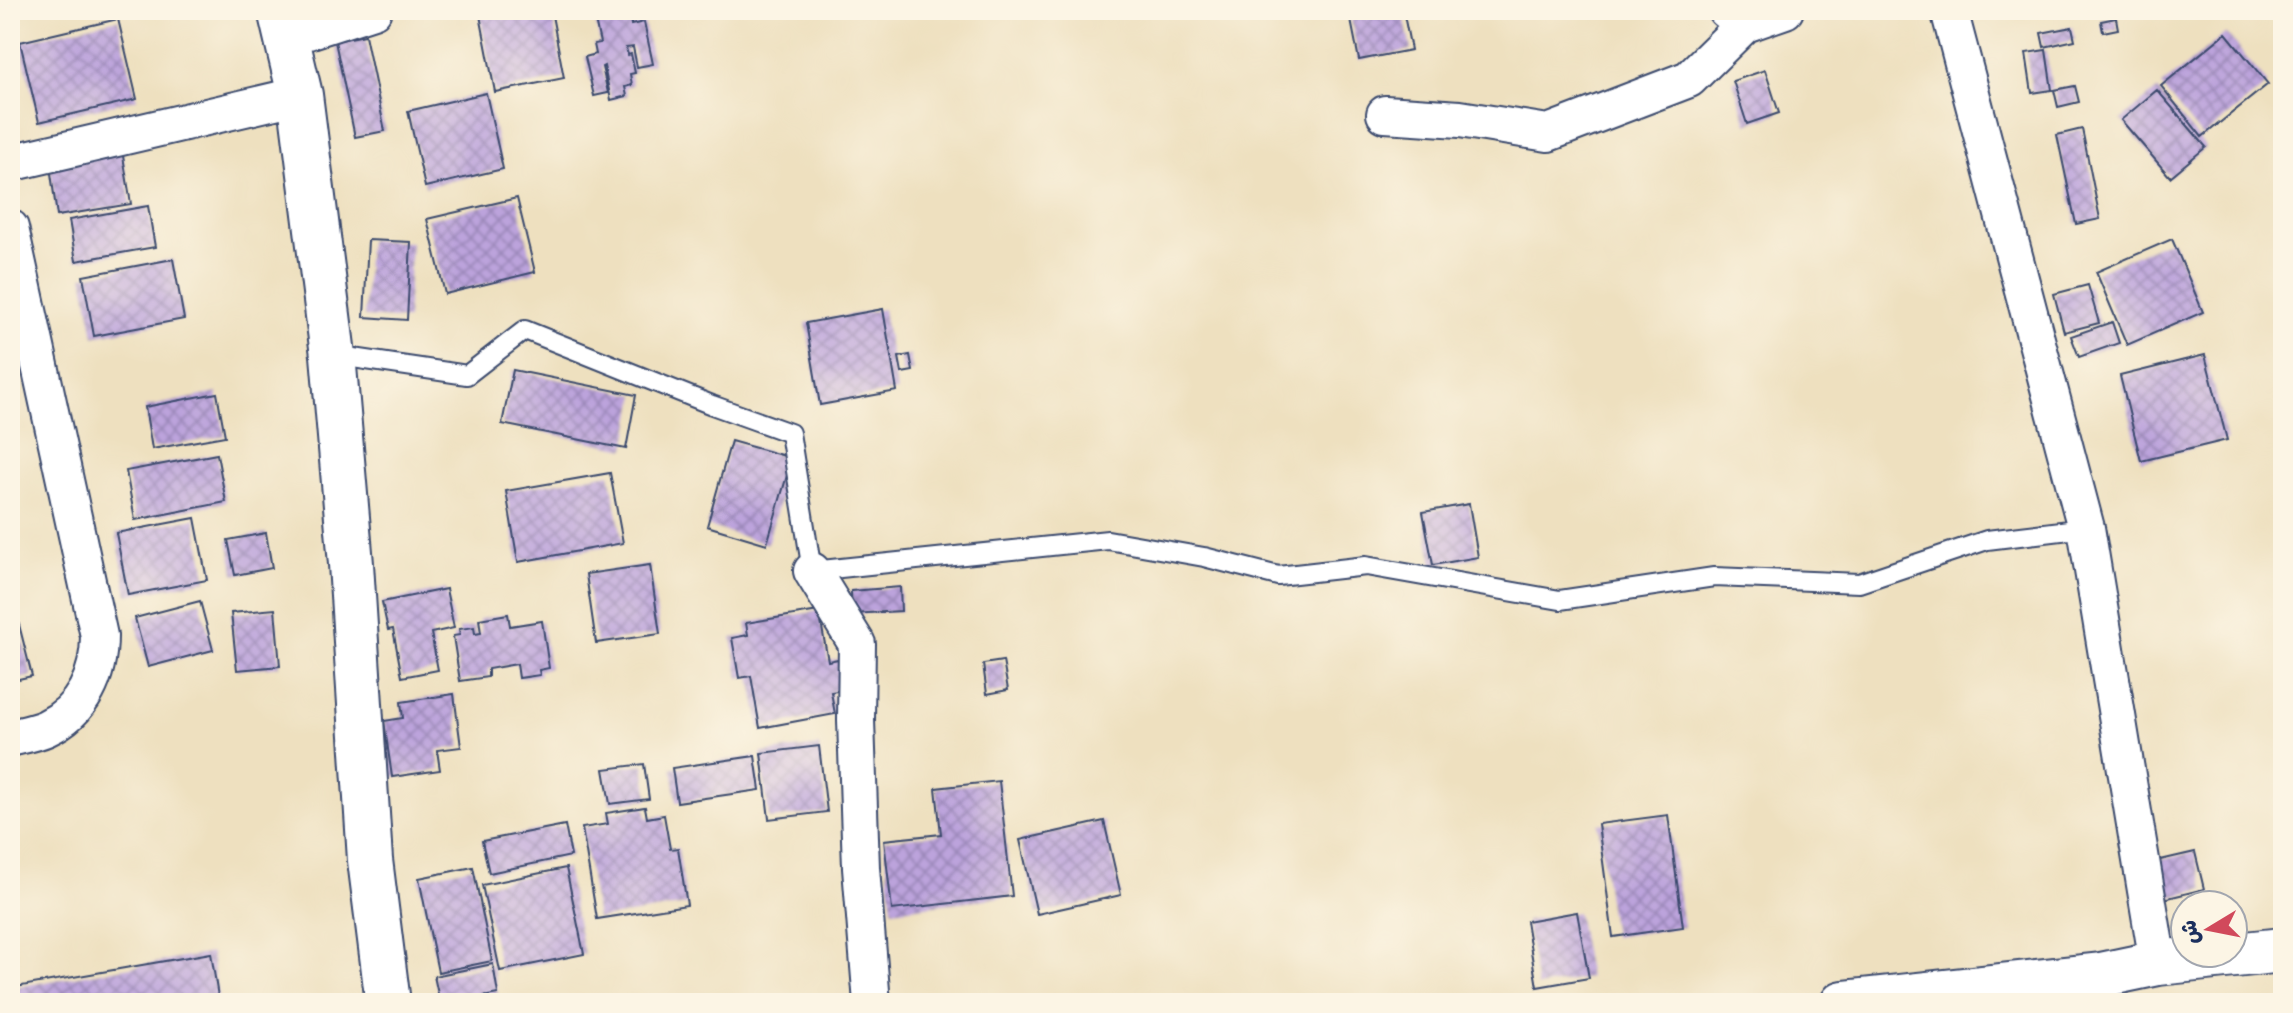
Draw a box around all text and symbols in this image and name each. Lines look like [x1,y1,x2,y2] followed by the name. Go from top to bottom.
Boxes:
[2169,889,2249,969] north arrow
[2173,918,2208,947] text: ش

